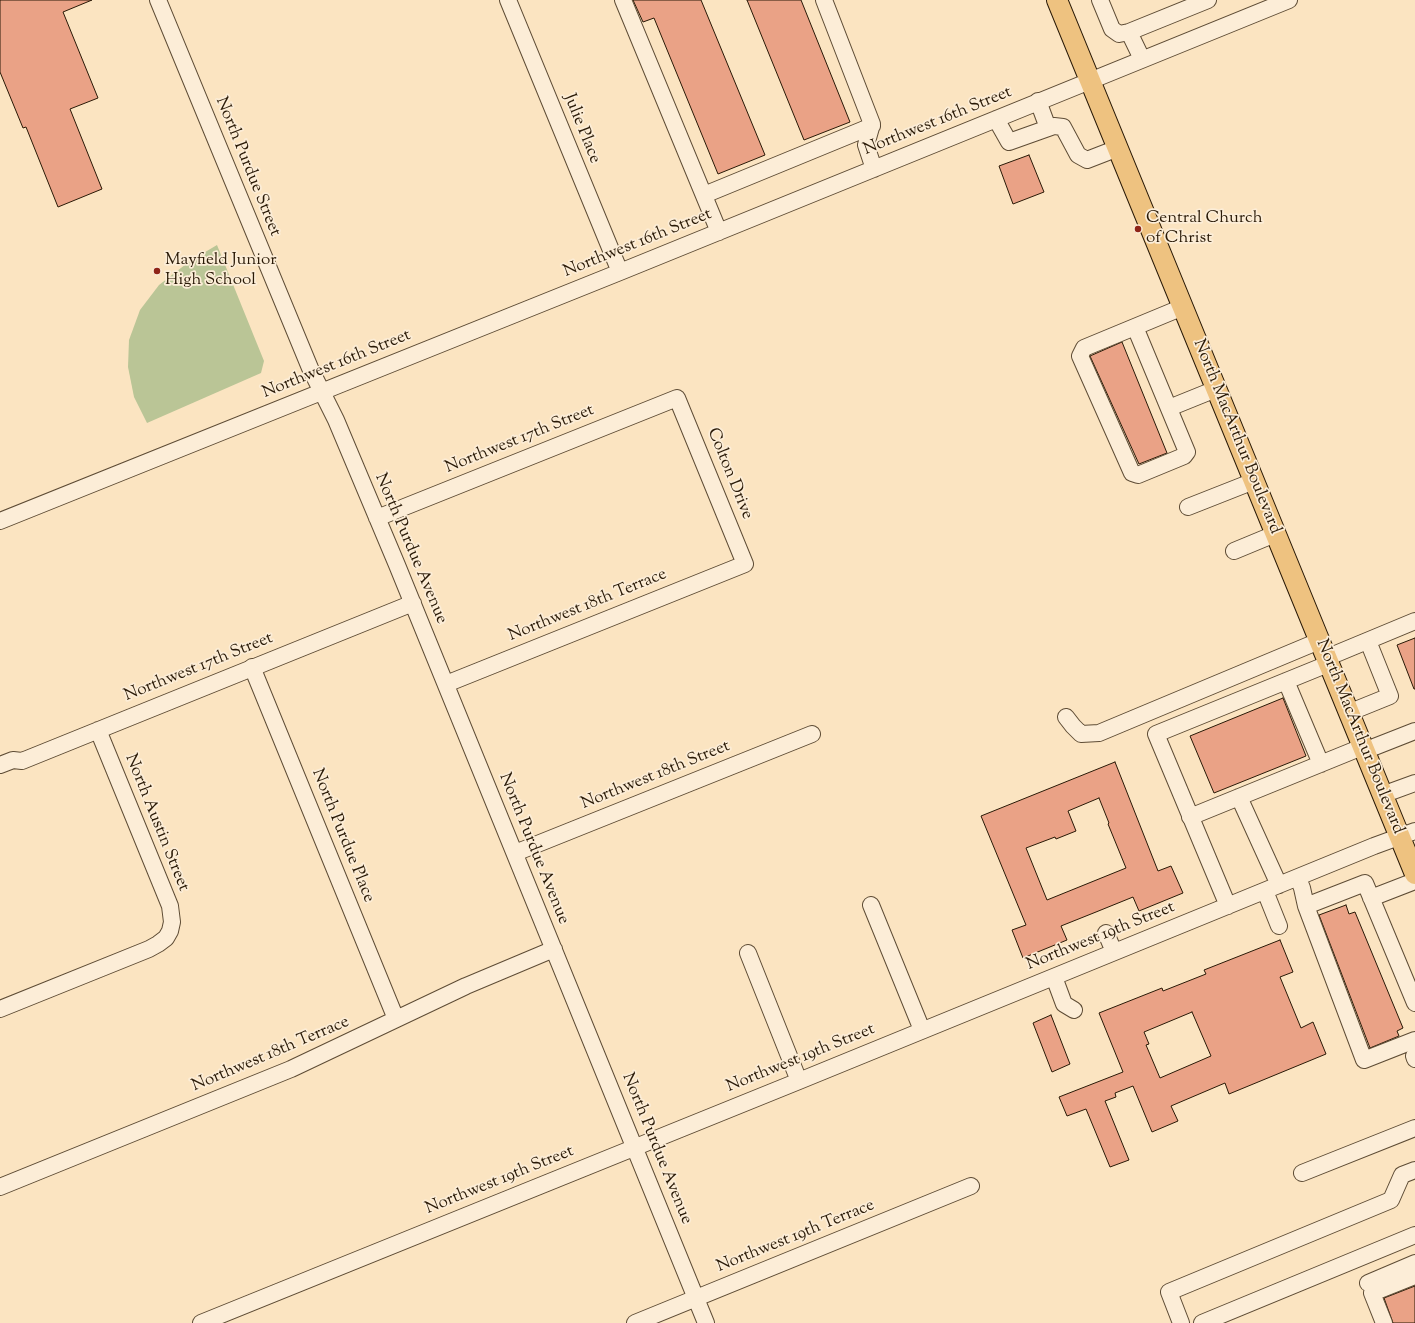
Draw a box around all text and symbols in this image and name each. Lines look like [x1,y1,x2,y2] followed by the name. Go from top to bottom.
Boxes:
[861,83,1015,161] street label: Northwest 16th Street
[558,91,604,167] street label: Julie Place
[210,94,284,240] street label: North Purdue Street
[561,205,715,283] street label: Northwest 16th Street
[1146,209,1263,249] place label: Central Church of Christ
[1133,224,1143,234] marker: Central Church of Christ
[165,251,277,291] place label: Mayfield Junior High School
[152,266,162,276] marker: Mayfield Junior High School
[260,326,414,404] street label: Northwest 16th Street
[1188,337,1284,537] street label: North MacArthur Boulevard
[443,401,597,479] street label: Northwest 17th Street
[701,425,757,523] street label: Colton Drive
[369,471,451,627] street label: North Purdue Avenue
[506,565,670,647] street label: Northwest 18th Terrace
[122,629,276,707] street label: Northwest 17th Street
[1311,637,1407,837] street label: North MacArthur Boulevard
[579,737,733,815] street label: Northwest 18th Street
[119,751,193,895] street label: North Austin Street
[306,766,378,906] street label: North Purdue Place
[493,770,573,928] street label: North Purdue Avenue
[1024,898,1178,976] street label: Northwest 19th Street
[189,1013,353,1097] street label: Northwest 18th Terrace
[724,1020,878,1098] street label: Northwest 19th Street
[616,1070,696,1228] street label: North Purdue Avenue
[423,1142,577,1220] street label: Northwest 19th Street
[714,1196,878,1278] street label: Northwest 19th Terrace

